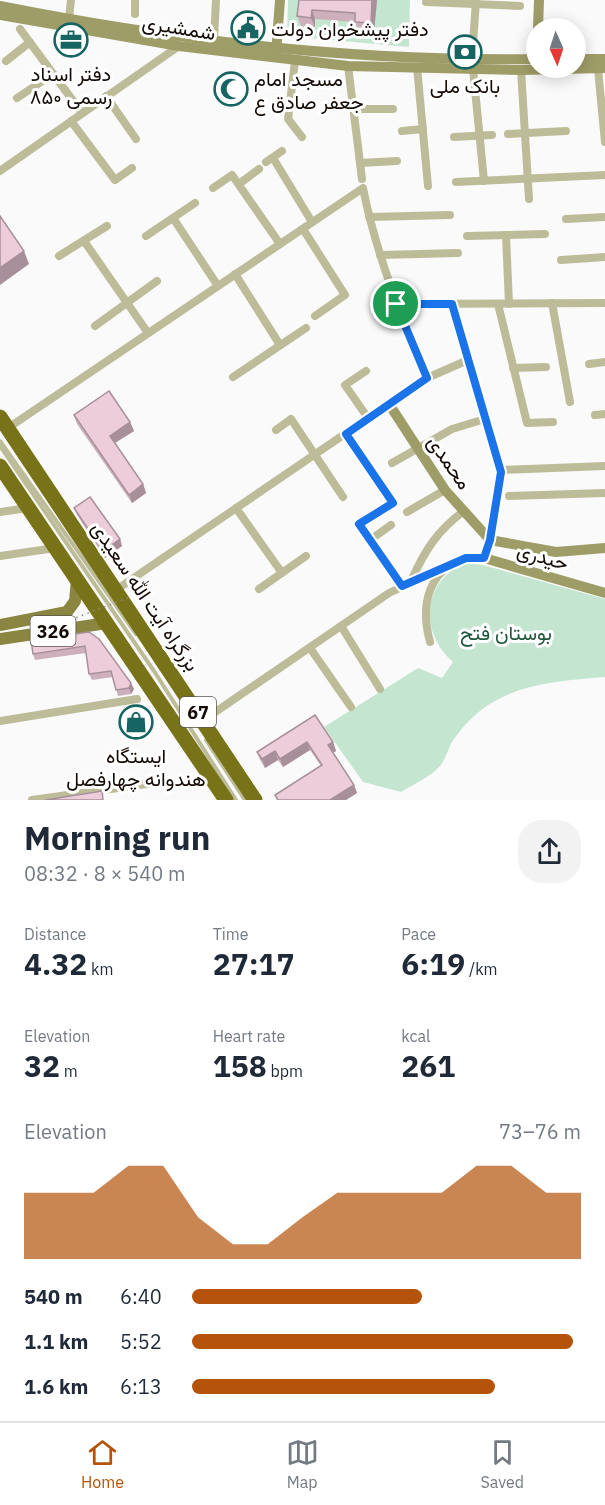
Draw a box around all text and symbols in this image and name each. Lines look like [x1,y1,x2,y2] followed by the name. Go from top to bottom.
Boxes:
[140,8,218,46] street label: شمشیری
[230,10,266,46] public building icon: دفتر پیشخوان دولت
[271,15,429,43] place label: دفتر پیشخوان دولت
[526,18,586,78] north arrow
[526,18,586,78] map controls
[53,22,89,58] office icon: دفتر اسناد رسمی ۸۵۰
[447,34,483,70] bank icon: بانک ملی
[30,60,112,110] place label: دفتر اسناد رسمی ۸۵۰
[254,65,364,116] place label: مسجد امام جعفر صادق ع
[213,71,249,107] mosque icon: مسجد امام جعفر صادق ع
[430,72,500,99] place label: بانک ملی
[370,278,421,329] pin
[379,287,412,320] icon: arrive
[422,429,478,495] street label: محمدی
[86,516,206,676] street label: بزرگراه آیت الله سعیدی
[514,536,572,576] street label: حیدری
[31,616,76,646] road number: 326
[460,619,552,647] park label: بوستان فتح
[180,697,216,727] road number: 67
[118,704,154,740] shop icon: ایستگاه هندوانه چهارفصل
[66,742,206,793] place label: ایستگاه هندوانه چهارفصل
[24,816,210,859] text: Morning run
[518,820,581,883] button: share
[24,860,185,887] text: 08:32 · 8 × 540 m
[24,924,86,944] text: Distance
[213,924,249,944] text: Time
[401,924,436,944] text: Pace
[24,944,87,983] text: 4.32
[213,944,295,983] text: 27:17
[401,944,465,983] text: 6:19
[87,959,114,979] text: km
[465,959,498,979] text: /km
[24,1026,90,1046] text: Elevation
[213,1026,285,1046] text: Heart rate
[401,1026,430,1046] text: kcal
[24,1046,60,1085] text: 32
[213,1046,267,1085] text: 158
[401,1046,455,1085] text: 261
[60,1061,78,1081] text: m
[267,1061,303,1081] text: bpm
[24,1118,107,1145] text: Elevation
[499,1118,581,1145] text: 73–76 m
[24,1283,83,1310] text: 540 m
[120,1283,162,1310] text: 6:40
[24,1328,88,1355] text: 1.1 km
[120,1328,162,1355] text: 5:52
[24,1373,88,1400] text: 1.6 km
[120,1373,162,1400] text: 6:13
[81,1436,124,1492] tab: Home
[286,1436,319,1492] tab: Map
[481,1436,524,1492] tab: Saved

